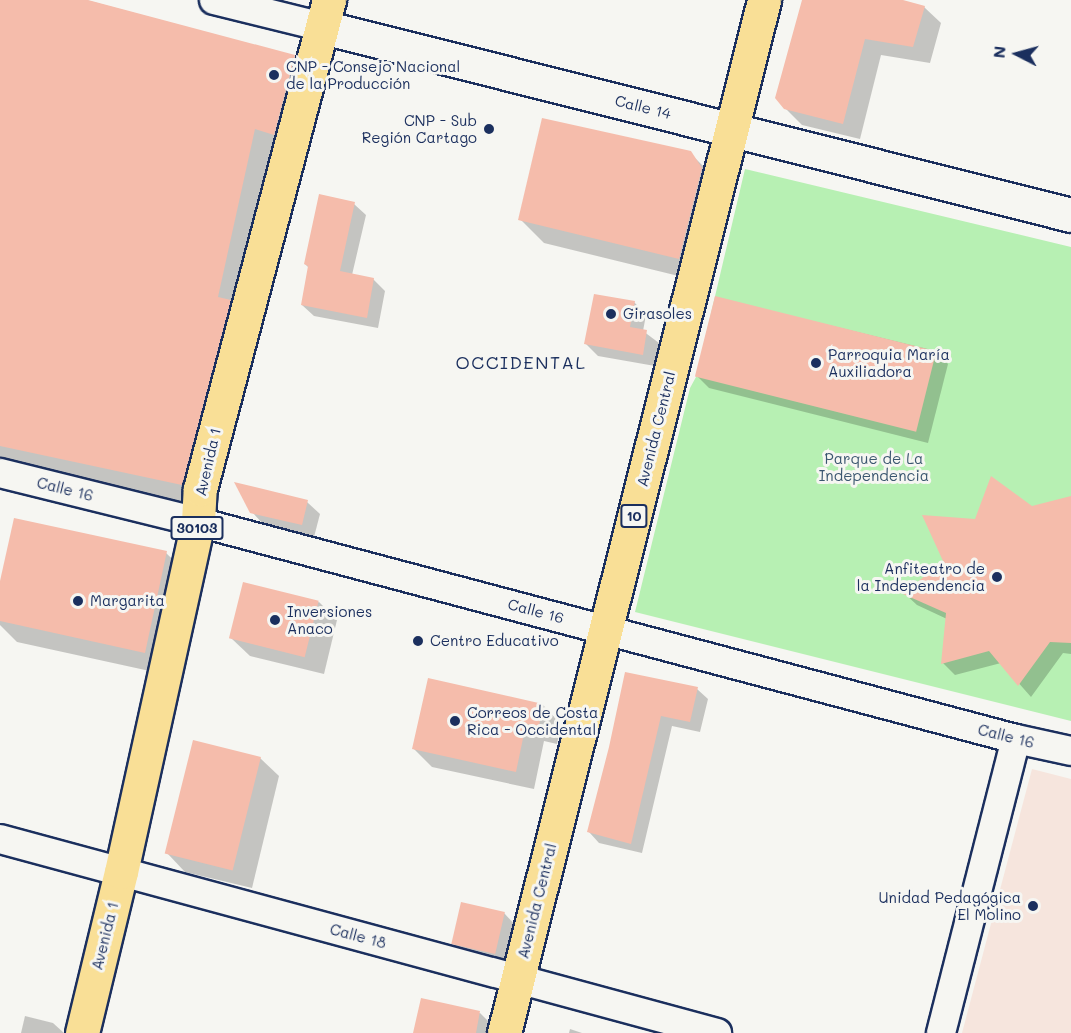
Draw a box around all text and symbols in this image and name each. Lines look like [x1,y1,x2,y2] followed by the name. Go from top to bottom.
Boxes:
[987,24,1047,84] north arrow
[988,45,1010,59] text: N
[286,57,460,92] place label: CNP - Consejo Nacional de la Producción
[267,68,281,82] marker: CNP - Consejo Nacional de la Producción
[613,91,673,123] street label: Calle 14
[362,111,477,146] place label: CNP - Sub Región Cartago
[482,122,496,136] marker: CNP - Sub Región Cartago
[623,305,692,323] place label: Girasoles
[604,307,618,321] marker: Girasoles
[828,345,950,380] place label: Parroquia María Auxiliadora
[456,351,586,373] district label: OCCIDENTAL
[809,356,823,370] marker: Parroquia María Auxiliadora
[633,369,679,489] street label: Avenida Central
[191,426,225,498] street label: Avenida 1
[819,449,929,484] park label: Parque de La Independencia
[35,473,95,505] street label: Calle 16
[619,505,649,527] road number: 10
[170,517,224,539] road number: 30103
[857,559,985,594] place label: Anfiteatro de la Independencia
[990,570,1004,584] marker: Anfiteatro de la Independencia
[90,592,165,610] place label: Margarita
[71,594,85,608] marker: Margarita
[506,595,566,627] street label: Calle 16
[287,602,372,637] place label: Inversiones Anaco
[268,613,282,627] marker: Inversiones Anaco
[430,632,559,650] place label: Centro Educativo
[411,634,425,648] marker: Centro Educativo
[467,703,598,738] place label: Correos de Costa Rica - Occidental
[448,714,462,728] marker: Correos de Costa Rica - Occidental
[976,720,1036,752] street label: Calle 16
[514,841,560,961] street label: Avenida Central
[879,888,1021,923] place label: Unidad Pedagógica El Molino
[1026,899,1040,913] marker: Unidad Pedagógica El Molino
[88,900,122,972] street label: Avenida 1
[328,920,388,952] street label: Calle 18

